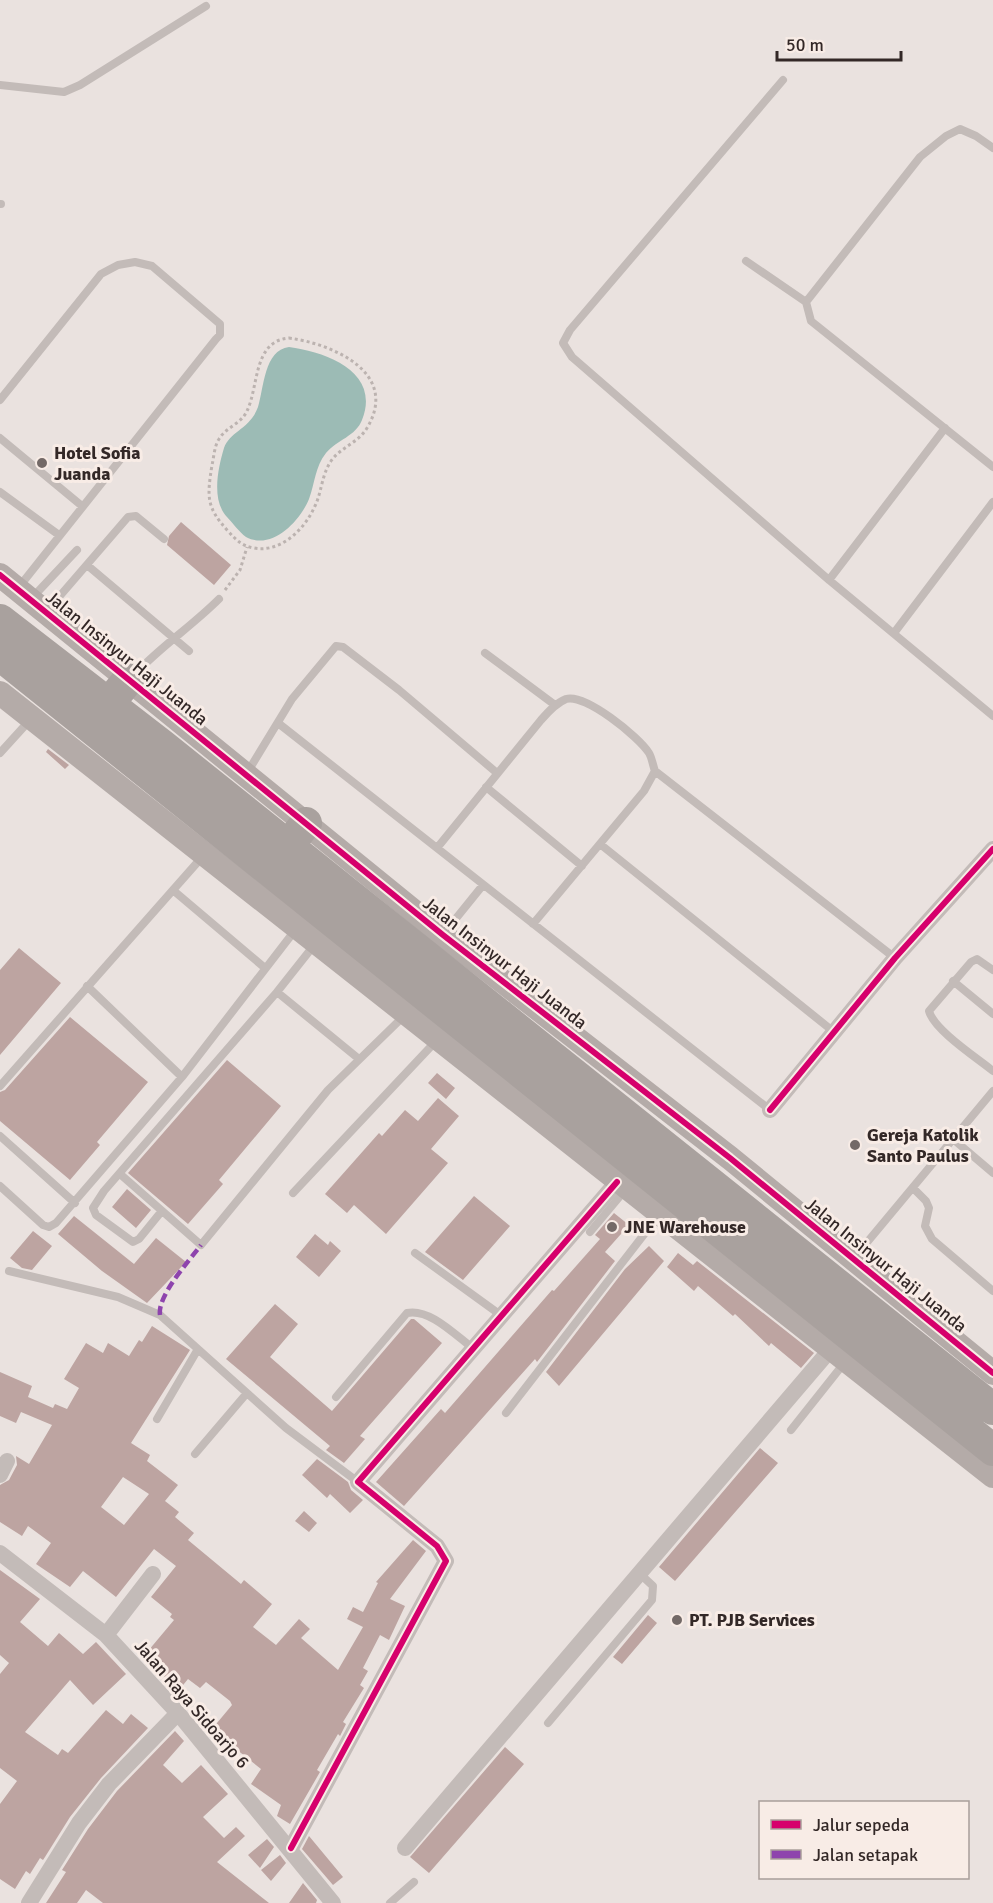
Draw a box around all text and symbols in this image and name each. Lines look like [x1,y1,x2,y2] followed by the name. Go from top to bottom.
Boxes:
[777,24,902,62] scale bar
[786,34,824,56] text: 50 m
[54,442,140,485] place label: Hotel Sofia Juanda
[35,456,49,470] marker: Hotel Sofia Juanda
[42,586,212,730] street label: Jalan Insinyur Haji Juanda
[419,892,591,1034] street label: Jalan Insinyur Haji Juanda
[867,1124,979,1167] place label: Gereja Katolik Santo Paulus
[848,1138,862,1152] marker: Gereja Katolik Santo Paulus
[801,1193,971,1337] street label: Jalan Insinyur Haji Juanda
[624,1216,746,1238] place label: JNE Warehouse
[605,1220,619,1234] marker: JNE Warehouse
[689,1609,815,1631] place label: PT. PJB Services
[670,1613,684,1627] marker: PT. PJB Services
[130,1635,254,1773] street label: Jalan Raya Sidoarjo 6
[759,1801,969,1879] legend
[813,1814,909,1836] text: Jalur sepeda
[813,1844,918,1866] text: Jalan setapak

